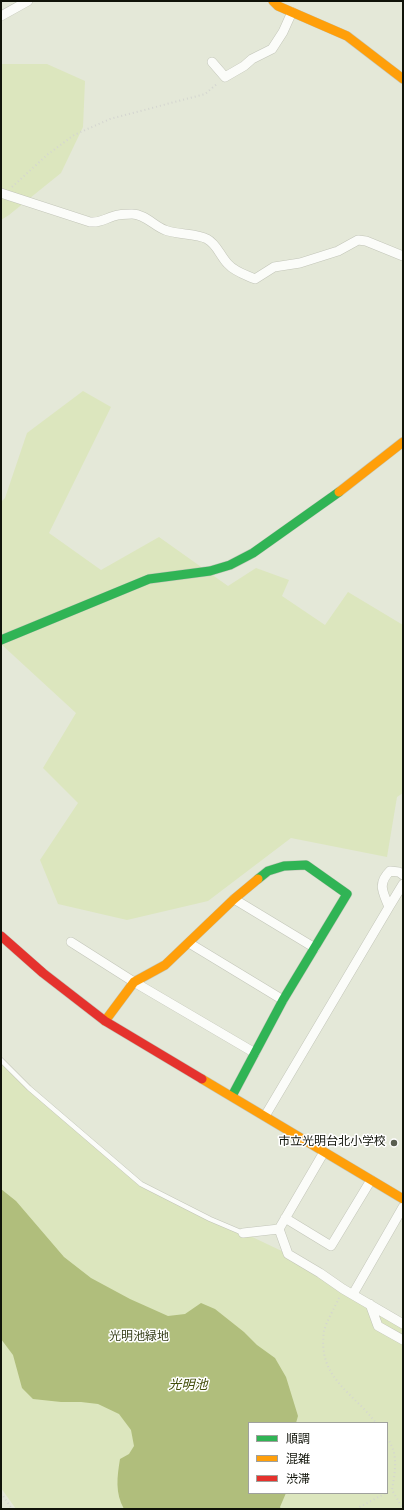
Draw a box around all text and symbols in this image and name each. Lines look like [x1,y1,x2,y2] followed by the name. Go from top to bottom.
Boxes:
[278,1136,386,1150] place label: 市立光明台北小学校
[389,1138,399,1148] marker: 市立光明台北小学校
[109,1331,169,1345] park label: 光明池緑地
[169,1378,207,1394] water label: 光明池
[248,1422,388,1494] legend
[286,1432,310,1448] text: 順調
[286,1452,310,1468] text: 混雑
[286,1472,310,1488] text: 渋滞

